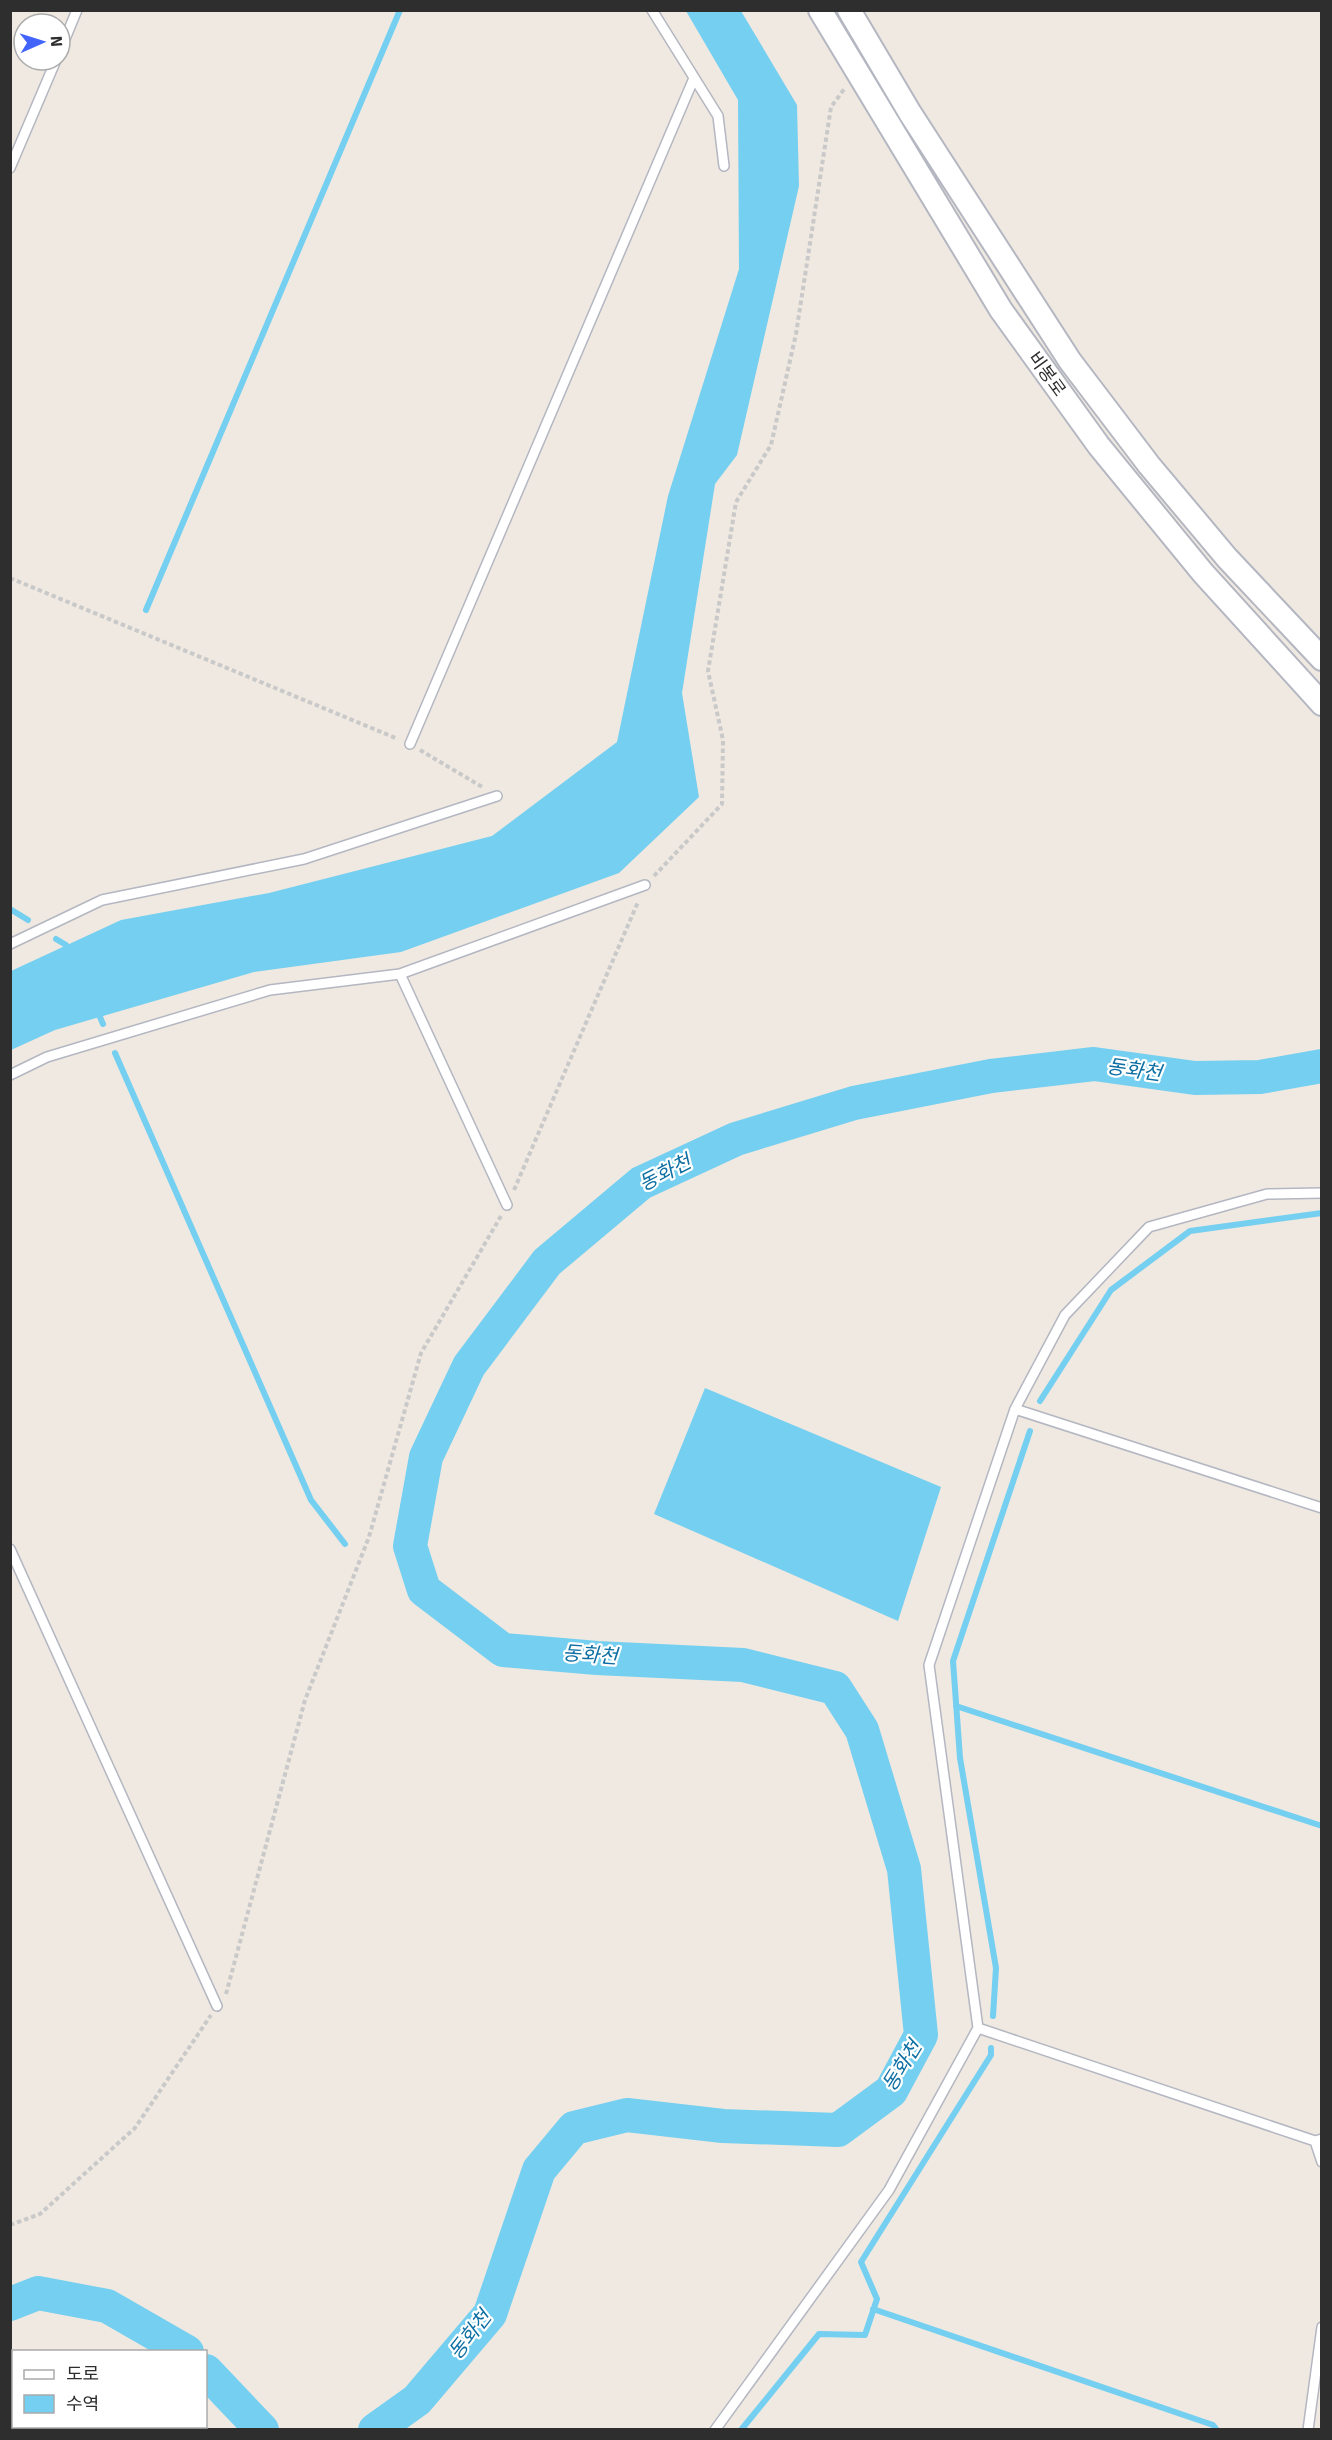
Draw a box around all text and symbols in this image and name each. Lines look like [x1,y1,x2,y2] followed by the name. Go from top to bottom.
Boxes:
[12,12,72,72] north arrow
[46,35,66,47] text: N
[1023,347,1071,401] street label: 비봉로
[1105,1054,1166,1087] water label: 동화천
[635,1148,698,1197] water label: 동화천
[562,1641,621,1670] water label: 동화천
[877,2034,929,2096] water label: 동화천
[443,2304,498,2364] water label: 동화천
[12,2350,207,2428] legend
[66,2363,99,2385] text: 도로
[66,2393,99,2415] text: 수역

